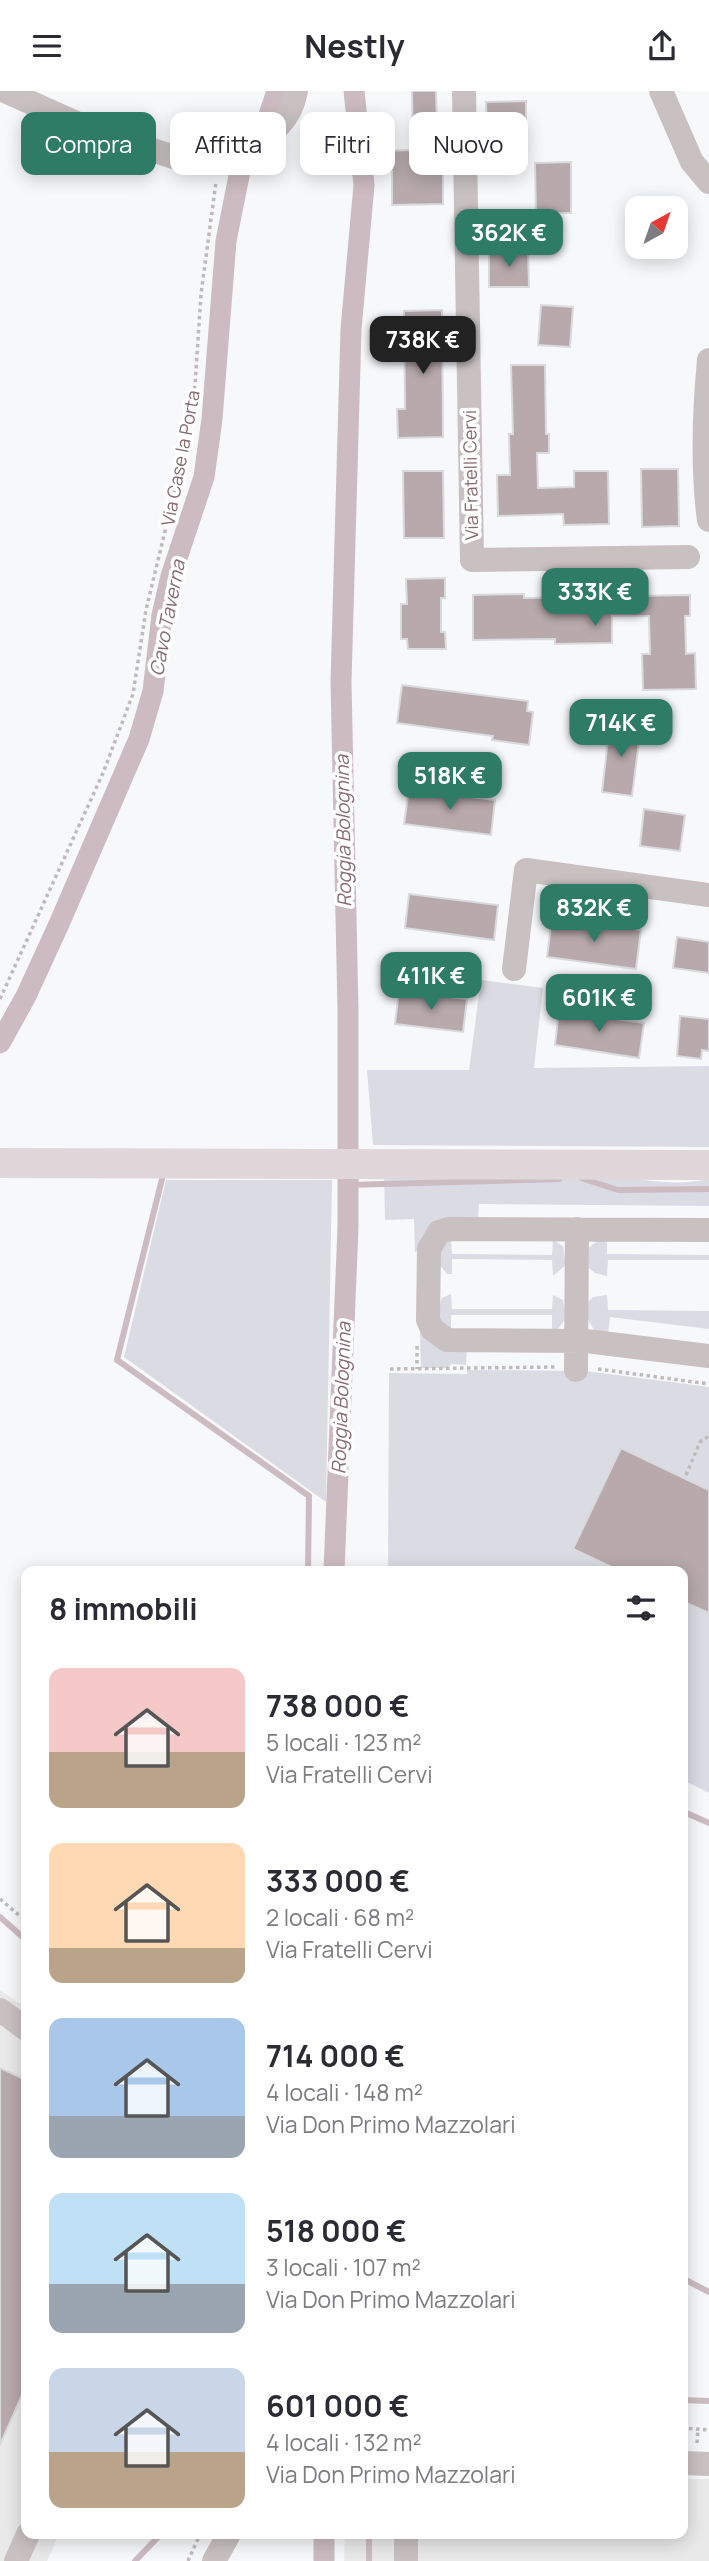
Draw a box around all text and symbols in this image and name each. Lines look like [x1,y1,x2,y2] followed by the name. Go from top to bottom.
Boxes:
[304,24,405,68] text: Nestly
[28,27,66,65] icon: menu
[643,27,681,65] icon: share
[21,112,156,175] chip: Compra
[170,112,286,175] chip: Affitta
[300,112,395,175] chip: Filtri
[409,112,528,175] chip: Nuovo
[625,196,688,259] north arrow
[625,196,688,259] map controls
[452,209,566,269] pin: 362K €
[471,216,547,248] text: 362K €
[366,317,480,376] pin: 738K €
[386,323,460,355] text: 738K €
[155,388,205,528] street label: Via Case la Porta
[457,410,483,540] street label: Via Fratelli Cervi
[143,557,191,678] water label: Cavo Taverna
[538,568,652,628] pin: 333K €
[558,575,632,607] text: 333K €
[564,699,678,759] pin: 714K €
[585,706,657,738] text: 714K €
[329,753,357,907] water label: Roggia Bolognina
[393,753,507,812] pin: 518K €
[414,759,486,791] text: 518K €
[537,885,651,944] pin: 832K €
[556,891,632,923] text: 832K €
[374,953,488,1012] pin: 411K €
[397,959,465,991] text: 411K €
[542,975,656,1034] pin: 601K €
[562,981,636,1013] text: 601K €
[325,1320,357,1474] water label: Roggia Bolognina
[49,1588,198,1629] text: 8 immobili
[622,1589,660,1627] icon: filters
[266,1685,410,1726] text: 738 000 €
[105,1696,189,1780] icon: home
[266,1726,422,1758] text: 5 locali · 123 m²
[266,1758,433,1790] text: Via Fratelli Cervi
[266,1860,410,1901] text: 333 000 €
[105,1871,189,1955] icon: home
[266,1901,414,1933] text: 2 locali · 68 m²
[266,1933,433,1965] text: Via Fratelli Cervi
[266,2035,405,2076] text: 714 000 €
[105,2046,189,2130] icon: home
[266,2076,423,2108] text: 4 locali · 148 m²
[266,2108,516,2140] text: Via Don Primo Mazzolari
[266,2210,407,2251] text: 518 000 €
[105,2221,189,2305] icon: home
[266,2251,421,2283] text: 3 locali · 107 m²
[266,2283,516,2315] text: Via Don Primo Mazzolari
[266,2385,409,2426] text: 601 000 €
[105,2396,189,2480] icon: home
[266,2426,422,2458] text: 4 locali · 132 m²
[266,2458,516,2490] text: Via Don Primo Mazzolari

